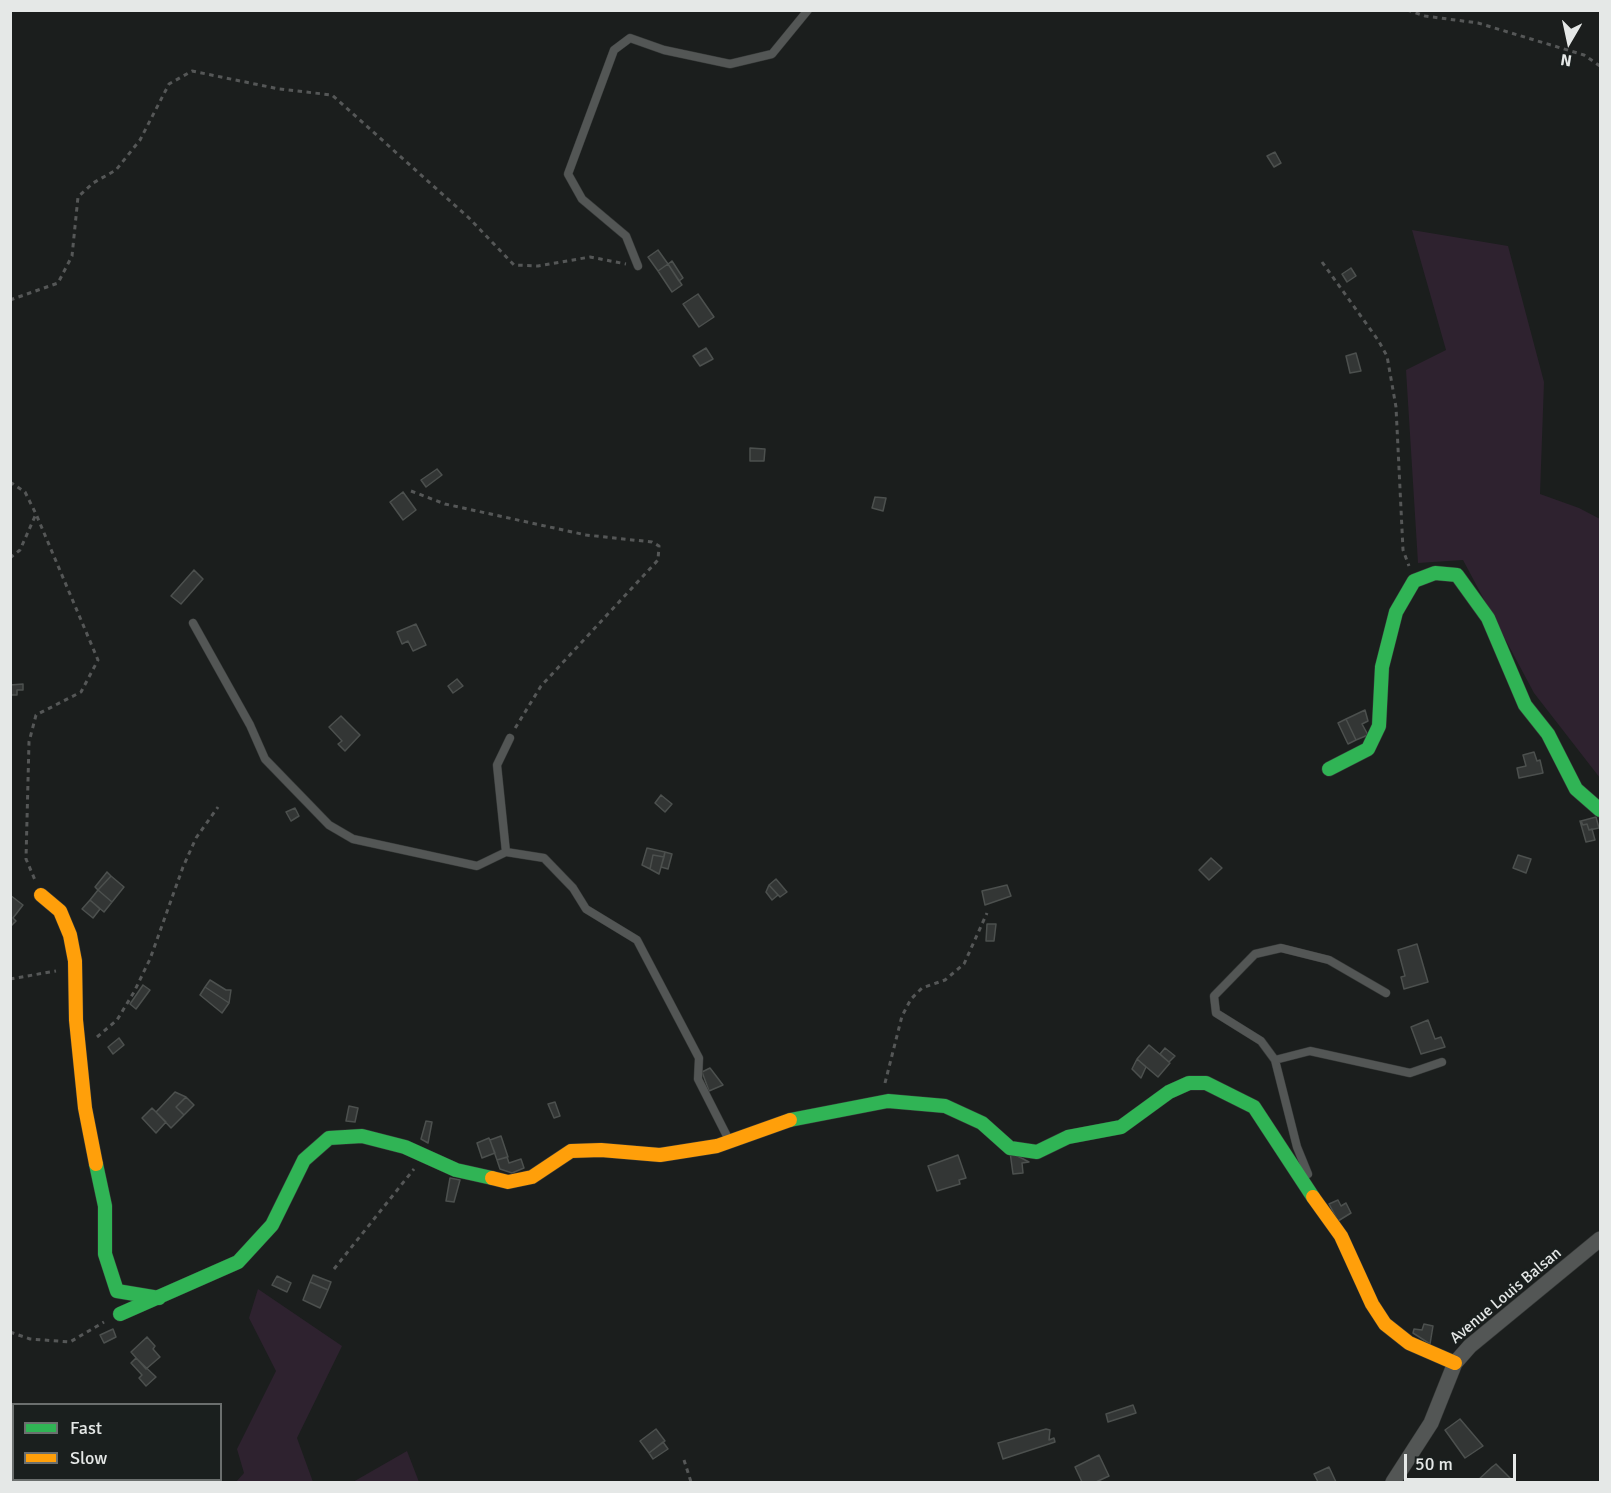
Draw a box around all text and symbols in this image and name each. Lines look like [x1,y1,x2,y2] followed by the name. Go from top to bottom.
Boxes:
[1539,12,1599,72] north arrow
[1559,49,1573,71] text: N
[1446,1244,1566,1348] street label: Avenue Louis Balsan
[12,1403,222,1481] legend
[70,1417,102,1439] text: Fast
[1407,1442,1520,1480] scale bar
[70,1447,107,1469] text: Slow
[1415,1453,1453,1475] text: 50 m

